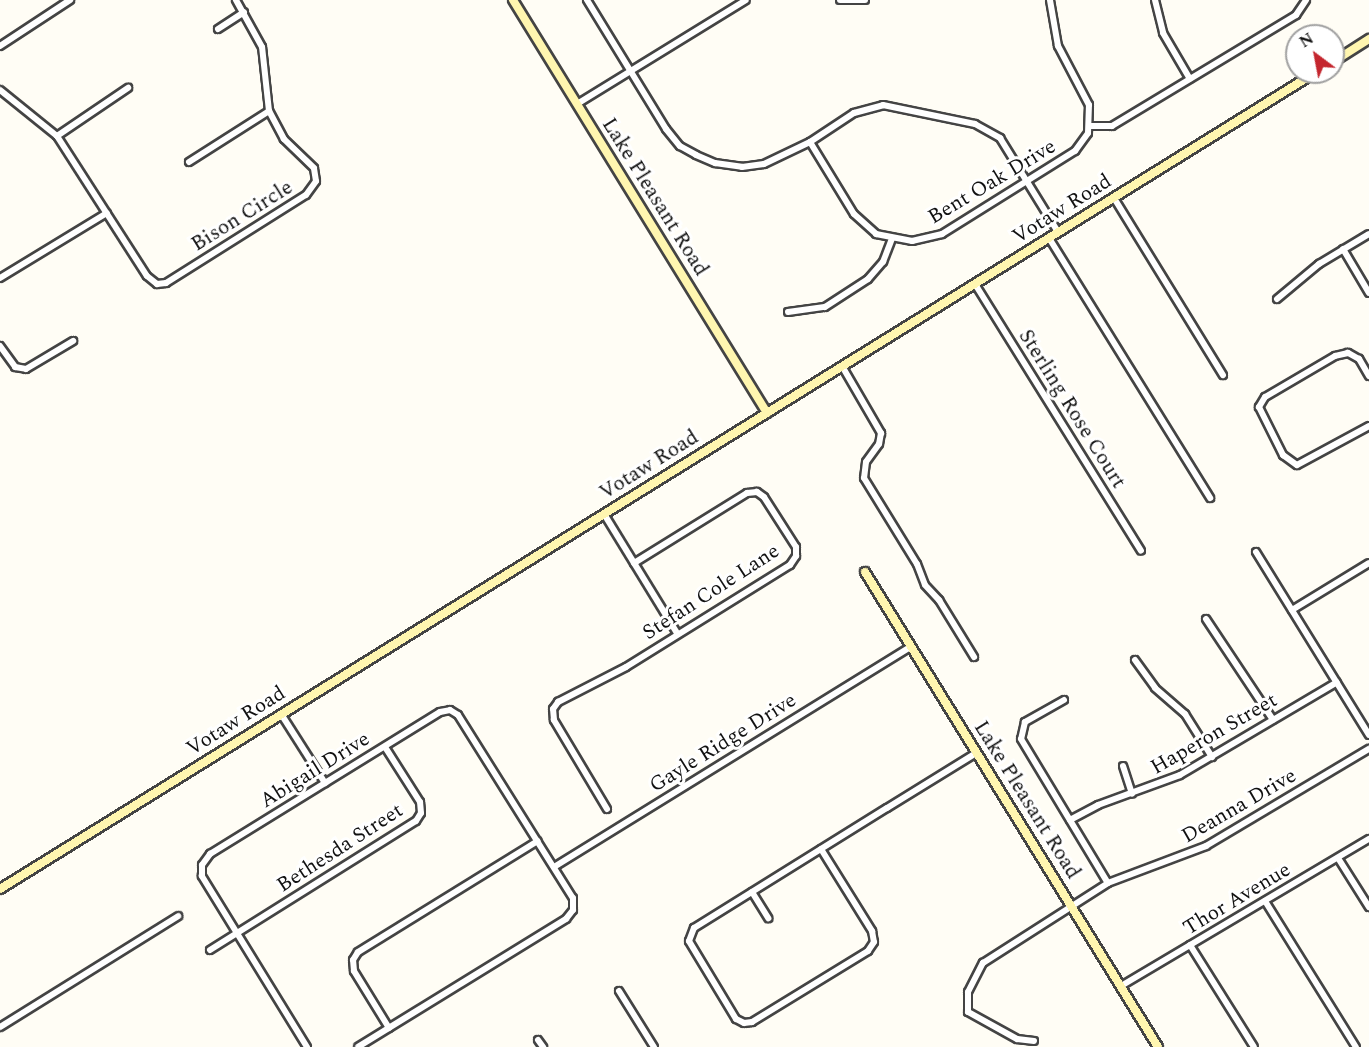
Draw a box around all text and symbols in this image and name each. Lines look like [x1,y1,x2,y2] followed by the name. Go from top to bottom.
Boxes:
[1285,24,1345,84] north arrow
[1295,27,1318,54] text: N
[596,113,714,281] street label: Lake Pleasant Road
[924,134,1060,230] street label: Bent Oak Drive
[1008,169,1116,249] street label: Votaw Road
[187,175,297,257] street label: Bison Circle
[1013,325,1131,493] street label: Sterling Rose Court
[595,425,703,505] street label: Votaw Road
[638,538,784,646] street label: Stefan Cole Lane
[182,681,290,761] street label: Votaw Road
[645,688,801,798] street label: Gayle Ridge Drive
[1146,688,1282,780] street label: Haperon Street
[968,716,1086,884] street label: Lake Pleasant Road
[255,726,375,814] street label: Abigail Drive
[1177,763,1301,849] street label: Deanna Drive
[272,798,408,898] street label: Bethesda Street
[1179,857,1295,941] street label: Thor Avenue

